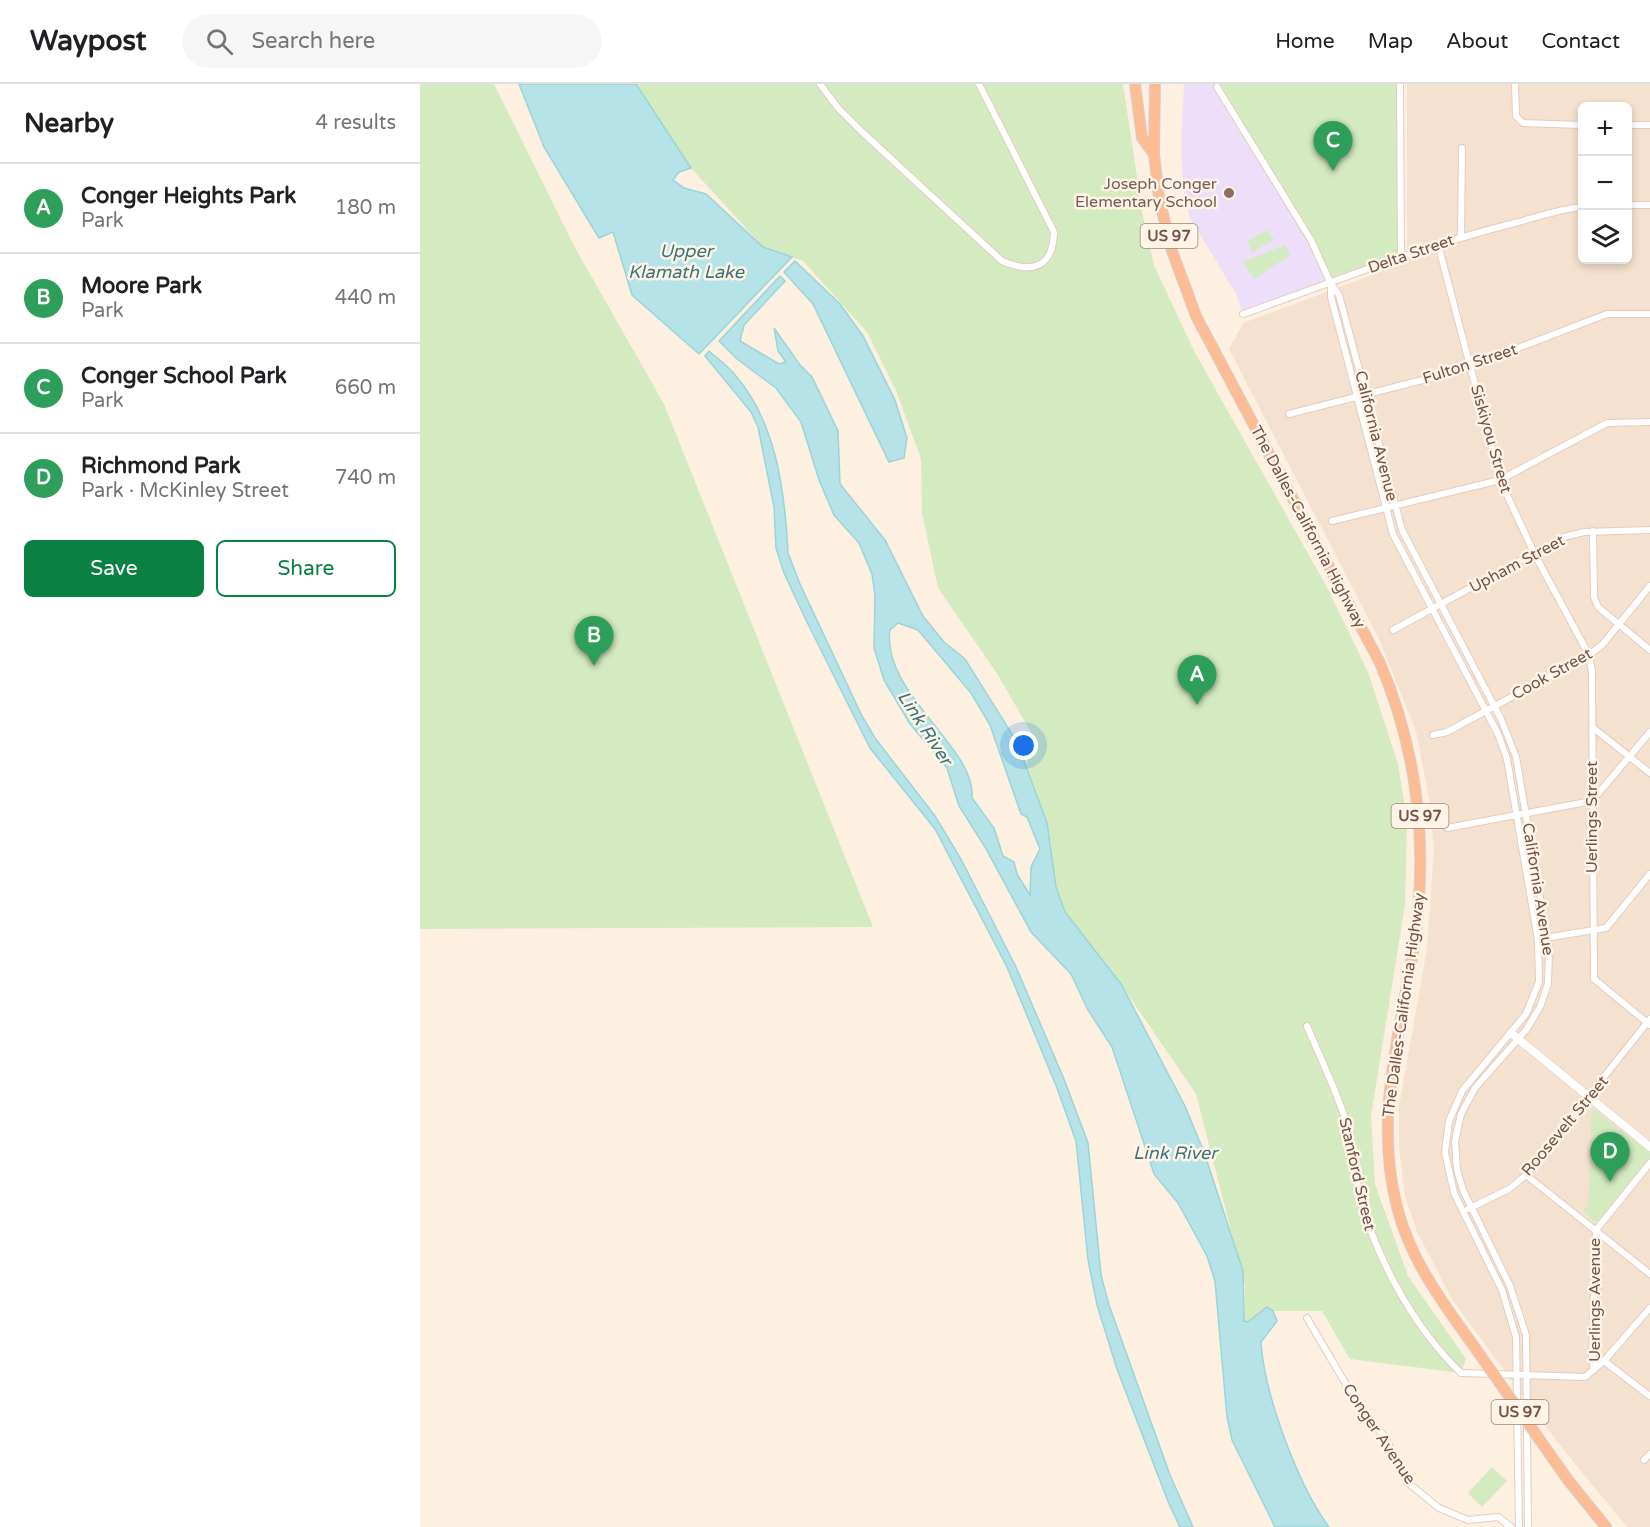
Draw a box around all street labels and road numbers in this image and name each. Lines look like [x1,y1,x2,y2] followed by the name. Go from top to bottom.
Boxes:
[1140,224,1197,248] road number: US 97
[1365,230,1457,278] street label: Delta Street
[1420,339,1520,389] street label: Fulton Street
[1350,369,1402,503] street label: California Avenue
[1466,382,1516,496] street label: Siskiyou Street
[1246,422,1370,632] street label: The Dalles-California Highway
[1466,530,1568,598] street label: Upham Street
[1508,644,1596,704] street label: Cook Street
[1582,761,1602,873] street label: Uerlings Street
[1392,804,1448,828] road number: US 97
[1518,821,1558,957] street label: California Avenue
[1378,891,1430,1119] street label: The Dalles-California Highway
[1517,1072,1613,1180] street label: Roosevelt Street
[1334,1116,1380,1232] street label: Stanford Street
[1585,1238,1605,1362] street label: Uerlings Avenue
[1338,1380,1420,1488] street label: Conger Avenue
[1492,1400,1548,1424] road number: US 97

